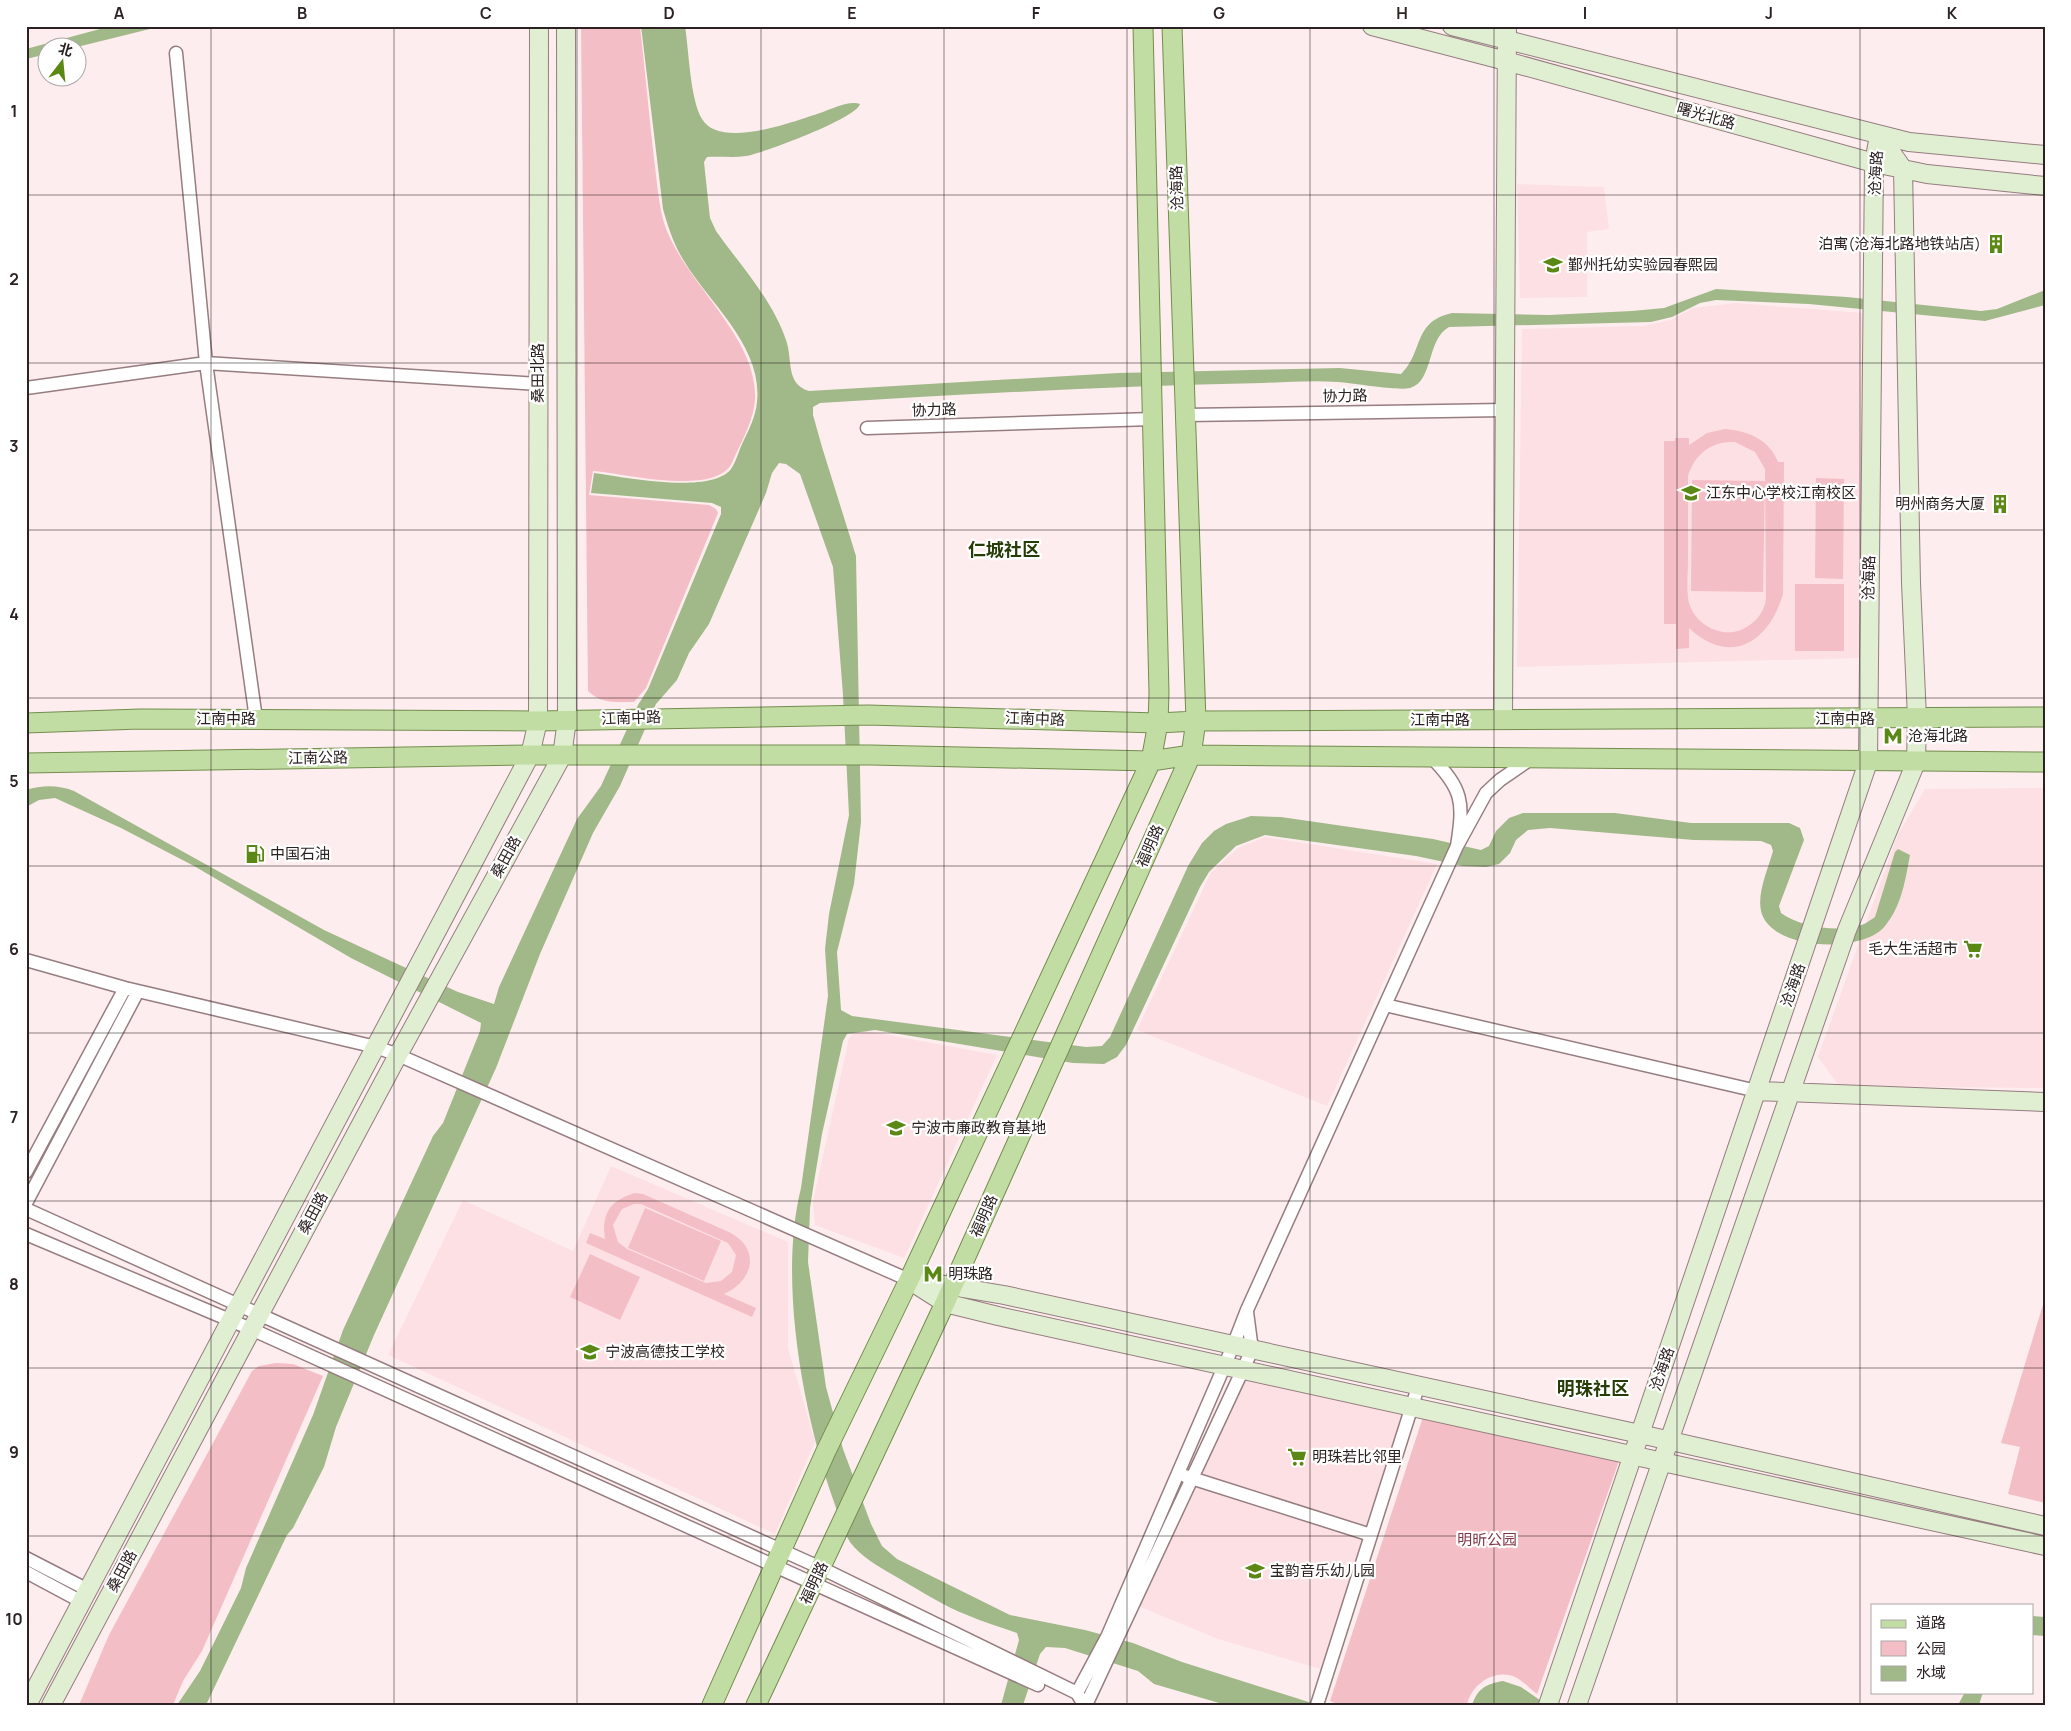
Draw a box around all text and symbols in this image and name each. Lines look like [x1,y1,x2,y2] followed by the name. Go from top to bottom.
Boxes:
[114,2,125,24] text: A
[297,2,307,24] text: B
[480,2,492,24] text: C
[663,2,675,24] text: D
[847,2,857,24] text: E
[1032,2,1041,24] text: F
[1213,2,1225,24] text: G
[1396,2,1408,24] text: H
[1583,2,1587,24] text: I
[1765,2,1773,24] text: J
[1947,2,1958,24] text: K
[38,38,88,88] north arrow
[56,38,75,60] text: 北
[1674,97,1738,134] street label: 曙光北路
[10,100,18,122] text: 1
[1864,150,1887,196] street label: 沧海路
[1165,165,1188,211] street label: 沧海路
[1818,233,1981,254] place label: 泊寓(沧海北路地铁站店)
[1985,233,2007,255] building icon: 泊寓(沧海北路地铁站店)
[1542,254,1564,276] school or university icon: 鄞州托幼实验园春熙园
[1568,254,1718,275] place label: 鄞州托幼实验园春熙园
[9,268,19,290] text: 2
[527,343,548,403] street label: 桑田北路
[1322,385,1368,406] street label: 协力路
[911,398,957,421] street label: 协力路
[9,435,19,457] text: 3
[1680,482,1702,504] school or university icon: 江东中心学校江南校区
[1706,482,1856,503] place label: 江东中心学校江南校区
[1895,493,1985,514] place label: 明州商务大厦
[1989,493,2011,515] building icon: 明州商务大厦
[968,537,1040,561] district label: 仁城社区
[1858,555,1879,601] street label: 沧海路
[9,603,19,625] text: 4
[601,706,661,729] street label: 江南中路
[1005,707,1065,730] street label: 江南中路
[196,708,256,729] street label: 江南中路
[1815,708,1875,729] street label: 江南中路
[1410,709,1470,730] street label: 江南中路
[1882,725,1904,747] metro station icon: 沧海北路
[1908,725,1968,746] place label: 沧海北路
[288,746,348,769] street label: 江南公路
[9,770,19,792] text: 5
[1131,821,1168,871] street label: 福明路
[485,832,526,882] street label: 桑田路
[244,843,266,865] fuel station icon: 中国石油
[270,843,330,864] place label: 中国石油
[9,938,19,960] text: 6
[1868,938,1958,959] place label: 毛大生活超市
[1962,938,1984,960] supermarket icon: 毛大生活超市
[1775,960,1810,1010] street label: 沧海路
[10,1106,18,1128] text: 7
[885,1117,907,1139] school or university icon: 宁波市廉政教育基地
[911,1117,1046,1138] place label: 宁波市廉政教育基地
[293,1188,332,1238] street label: 桑田路
[965,1191,1002,1241] street label: 福明路
[922,1263,944,1285] metro station icon: 明珠路
[948,1263,993,1284] place label: 明珠路
[9,1273,19,1295] text: 8
[579,1341,601,1363] school or university icon: 宁波高德技工学校
[605,1341,725,1362] place label: 宁波高德技工学校
[1644,1344,1679,1394] street label: 沧海路
[1557,1376,1629,1400] district label: 明珠社区
[9,1441,19,1463] text: 9
[1286,1446,1308,1468] supermarket icon: 明珠若比邻里
[1312,1446,1402,1467] place label: 明珠若比邻里
[1457,1529,1517,1550] park label: 明昕公园
[102,1546,141,1596] street label: 桑田路
[795,1558,833,1608] street label: 福明路
[1244,1560,1266,1582] school or university icon: 宝韵音乐幼儿园
[1270,1560,1375,1581] place label: 宝韵音乐幼儿园
[1871,1604,2034,1694] legend
[5,1608,23,1630] text: 10
[1916,1612,1946,1633] text: 道路
[1916,1638,1946,1659] text: 公园
[1916,1662,1946,1683] text: 水域

